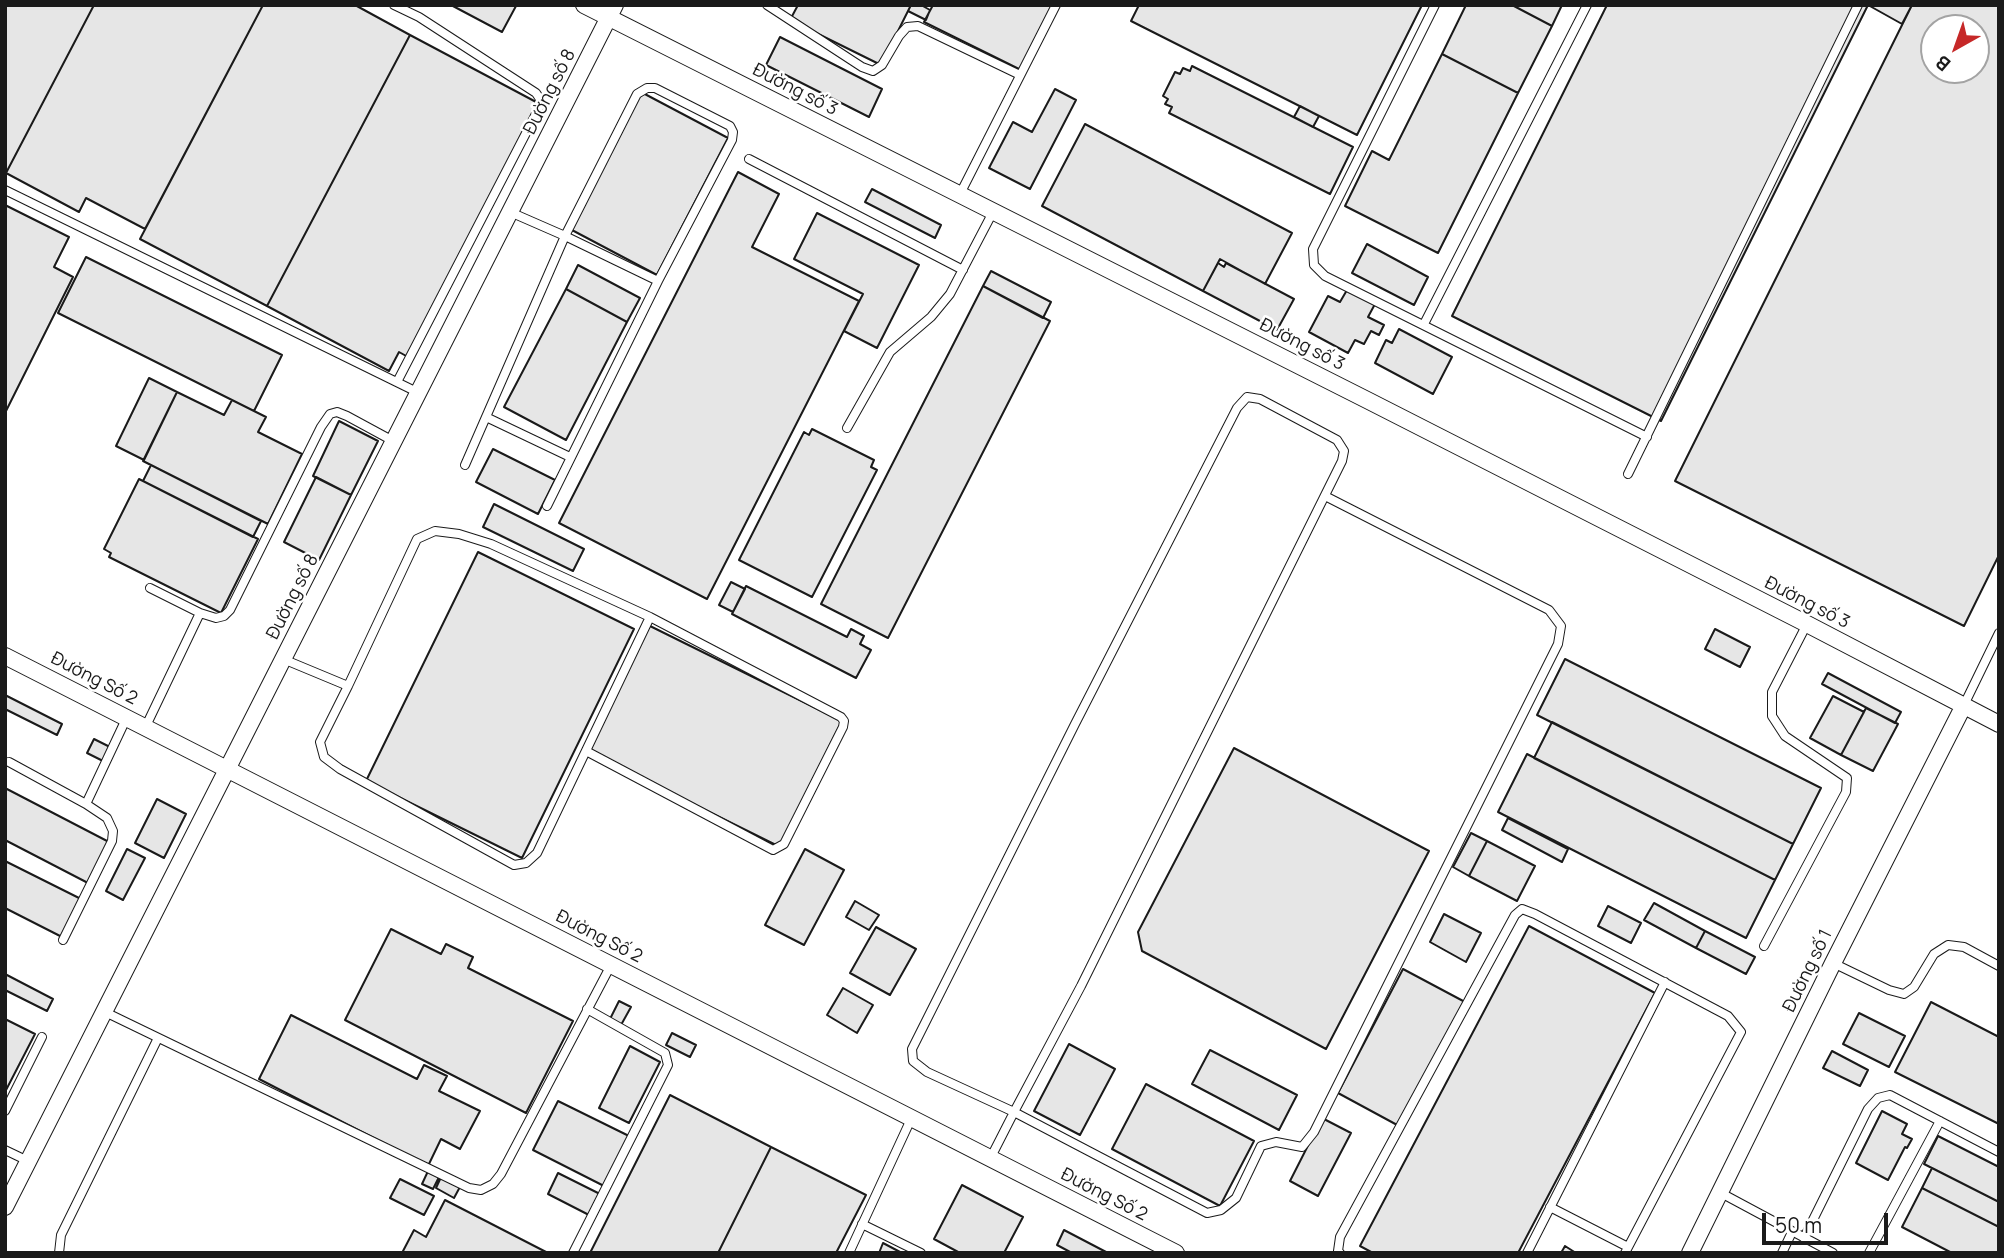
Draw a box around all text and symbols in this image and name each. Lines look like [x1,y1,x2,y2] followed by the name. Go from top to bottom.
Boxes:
[1920,14,1990,84] north arrow
[519,46,581,138] street label: Đường số 8
[1930,50,1956,77] text: B
[749,59,841,121] street label: Đường số 3
[1256,314,1348,376] street label: Đường số 3
[262,551,324,643] street label: Đường số 8
[1761,572,1853,634] street label: Đường số 3
[47,648,141,710] street label: Đường Số 2
[552,906,646,968] street label: Đường Số 2
[1779,926,1837,1016] street label: Đường số 1
[1057,1164,1151,1226] street label: Đường Số 2
[1766,1198,1892,1242] scale bar
[1775,1211,1822,1239] text: 50 m

